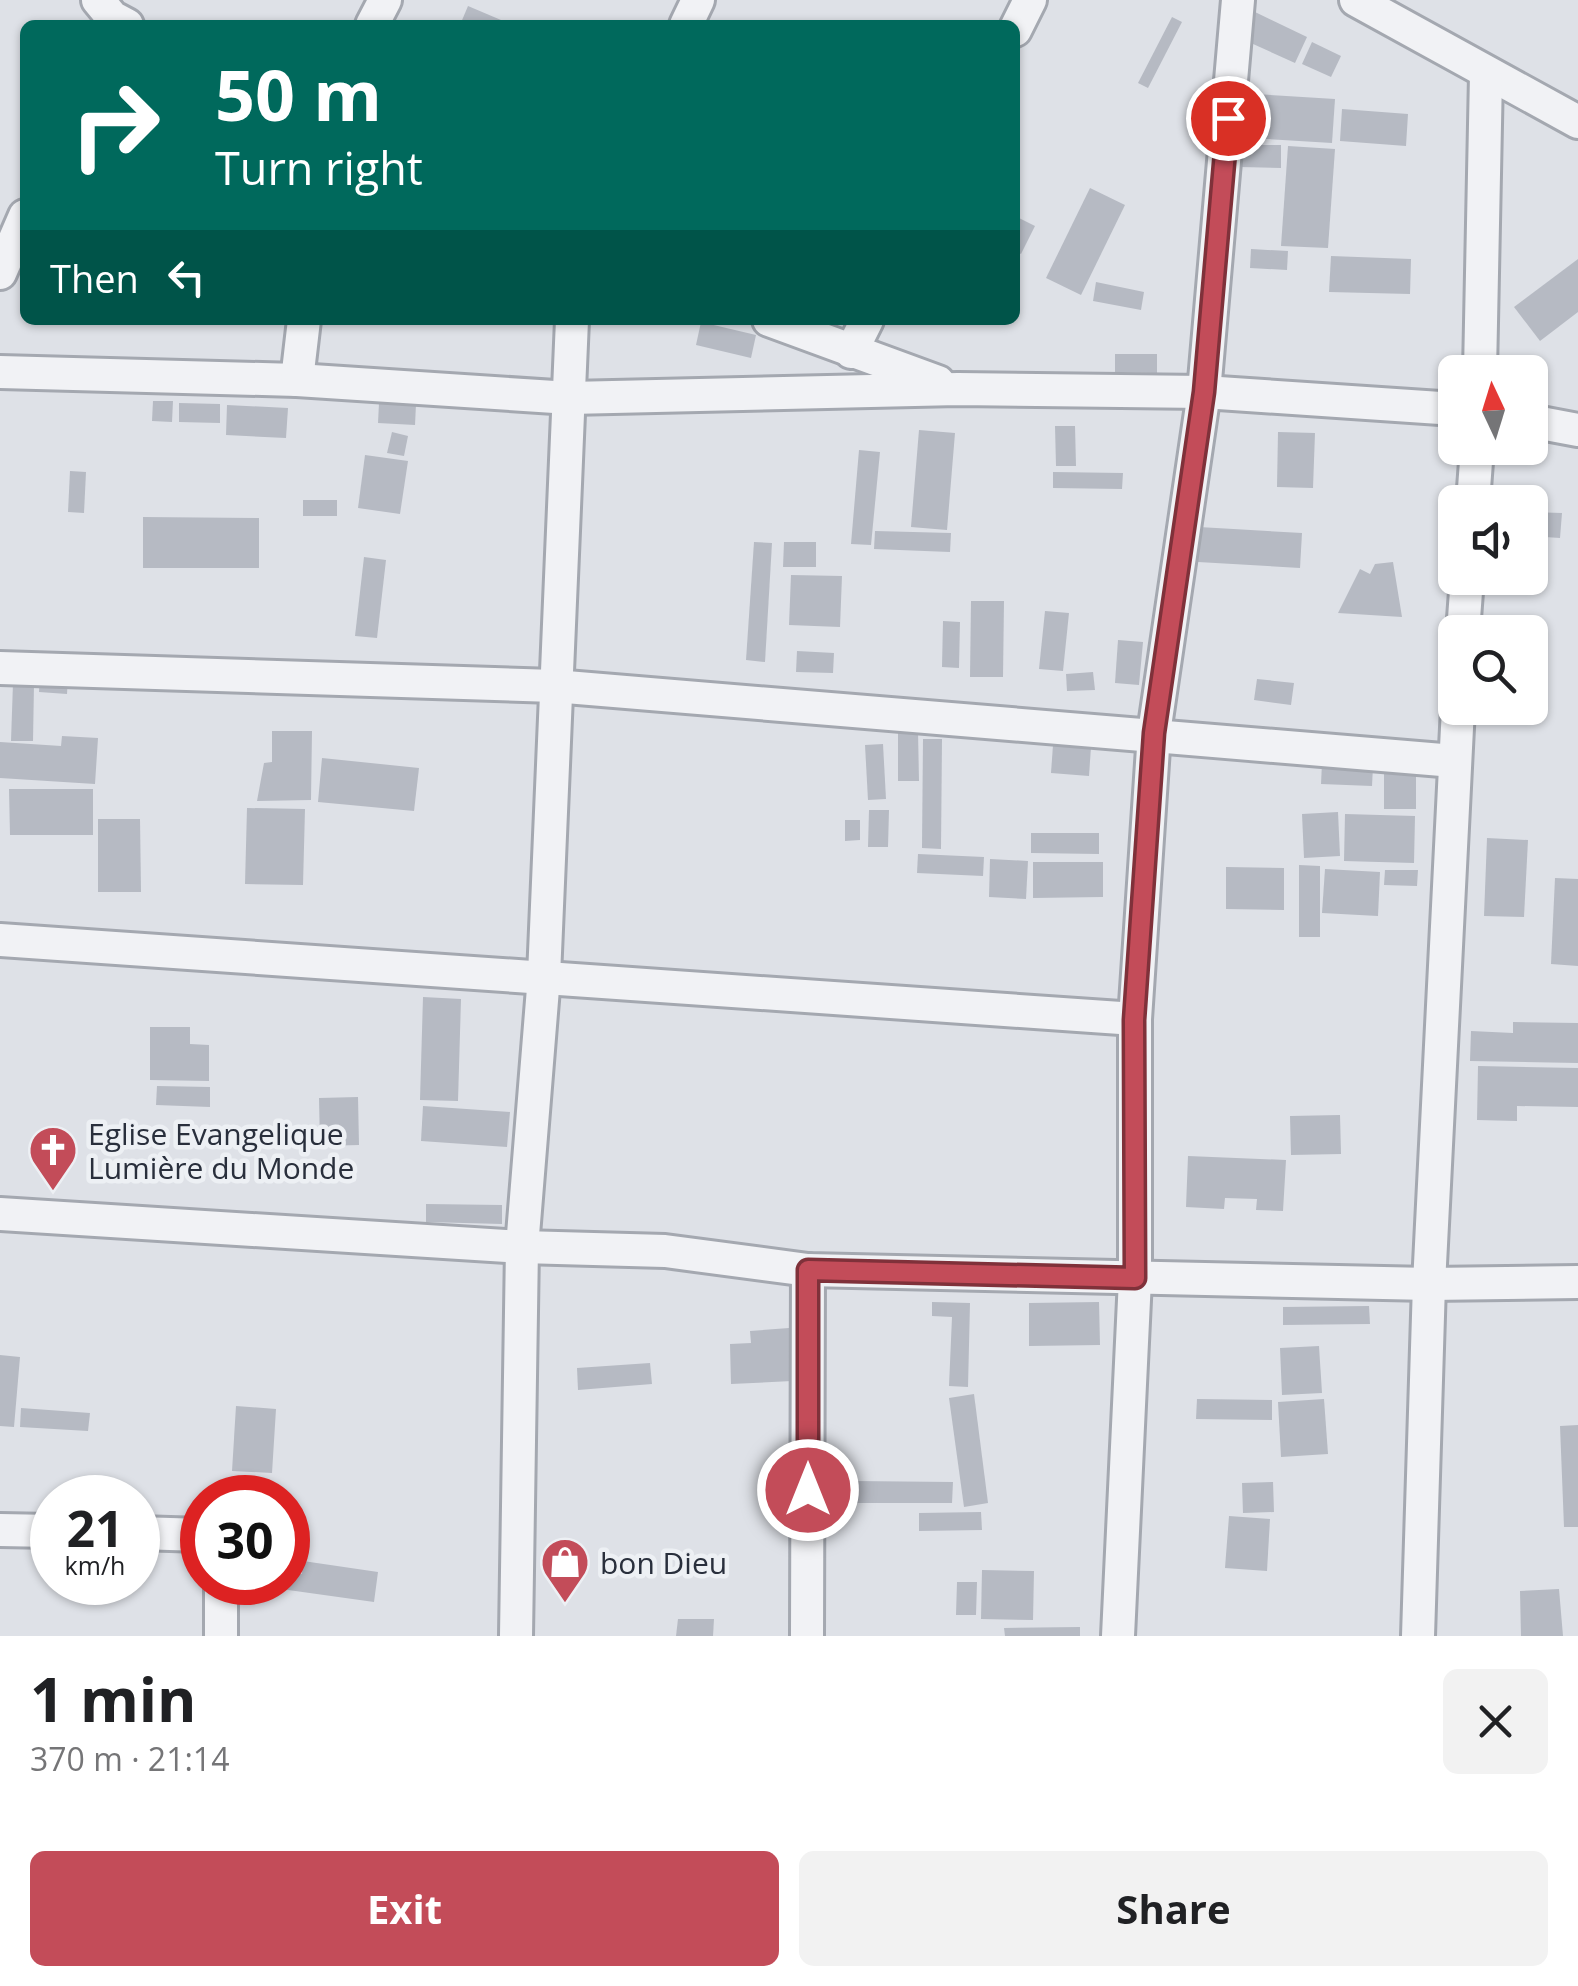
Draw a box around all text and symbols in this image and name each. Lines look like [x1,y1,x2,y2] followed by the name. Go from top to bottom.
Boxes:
[215,46,382,142] text: 50 m
[50,60,180,190] icon: right
[1186,76,1271,161] pin
[1201,91,1256,146] icon: arrive
[215,137,423,198] text: Turn right
[159,250,214,305] icon: left
[50,252,139,304] text: Then
[1438,355,1548,465] north arrow
[1438,355,1548,725] map controls
[1438,485,1548,595] button: sound
[1438,615,1548,725] button: search
[88,1113,354,1188] place label: Eglise Evangelique Lumière du Monde
[27,1124,79,1192] church icon: Eglise Evangelique Lumière du Monde
[756,1438,860,1542] position arrow
[180,1475,310,1605] speed limit sign: 30
[66,1494,124,1562] text: 21
[539,1536,591,1604] shop icon: bon Dieu
[600,1542,727,1583] place label: bon Dieu
[65,1548,125,1582] text: km/h
[30,1658,197,1740] text: 1 min
[1443,1669,1548,1774] button: close
[30,1737,229,1780] text: 370 m · 21:14
[30,1851,779,1966] button: Exit
[799,1851,1548,1966] button: Share

